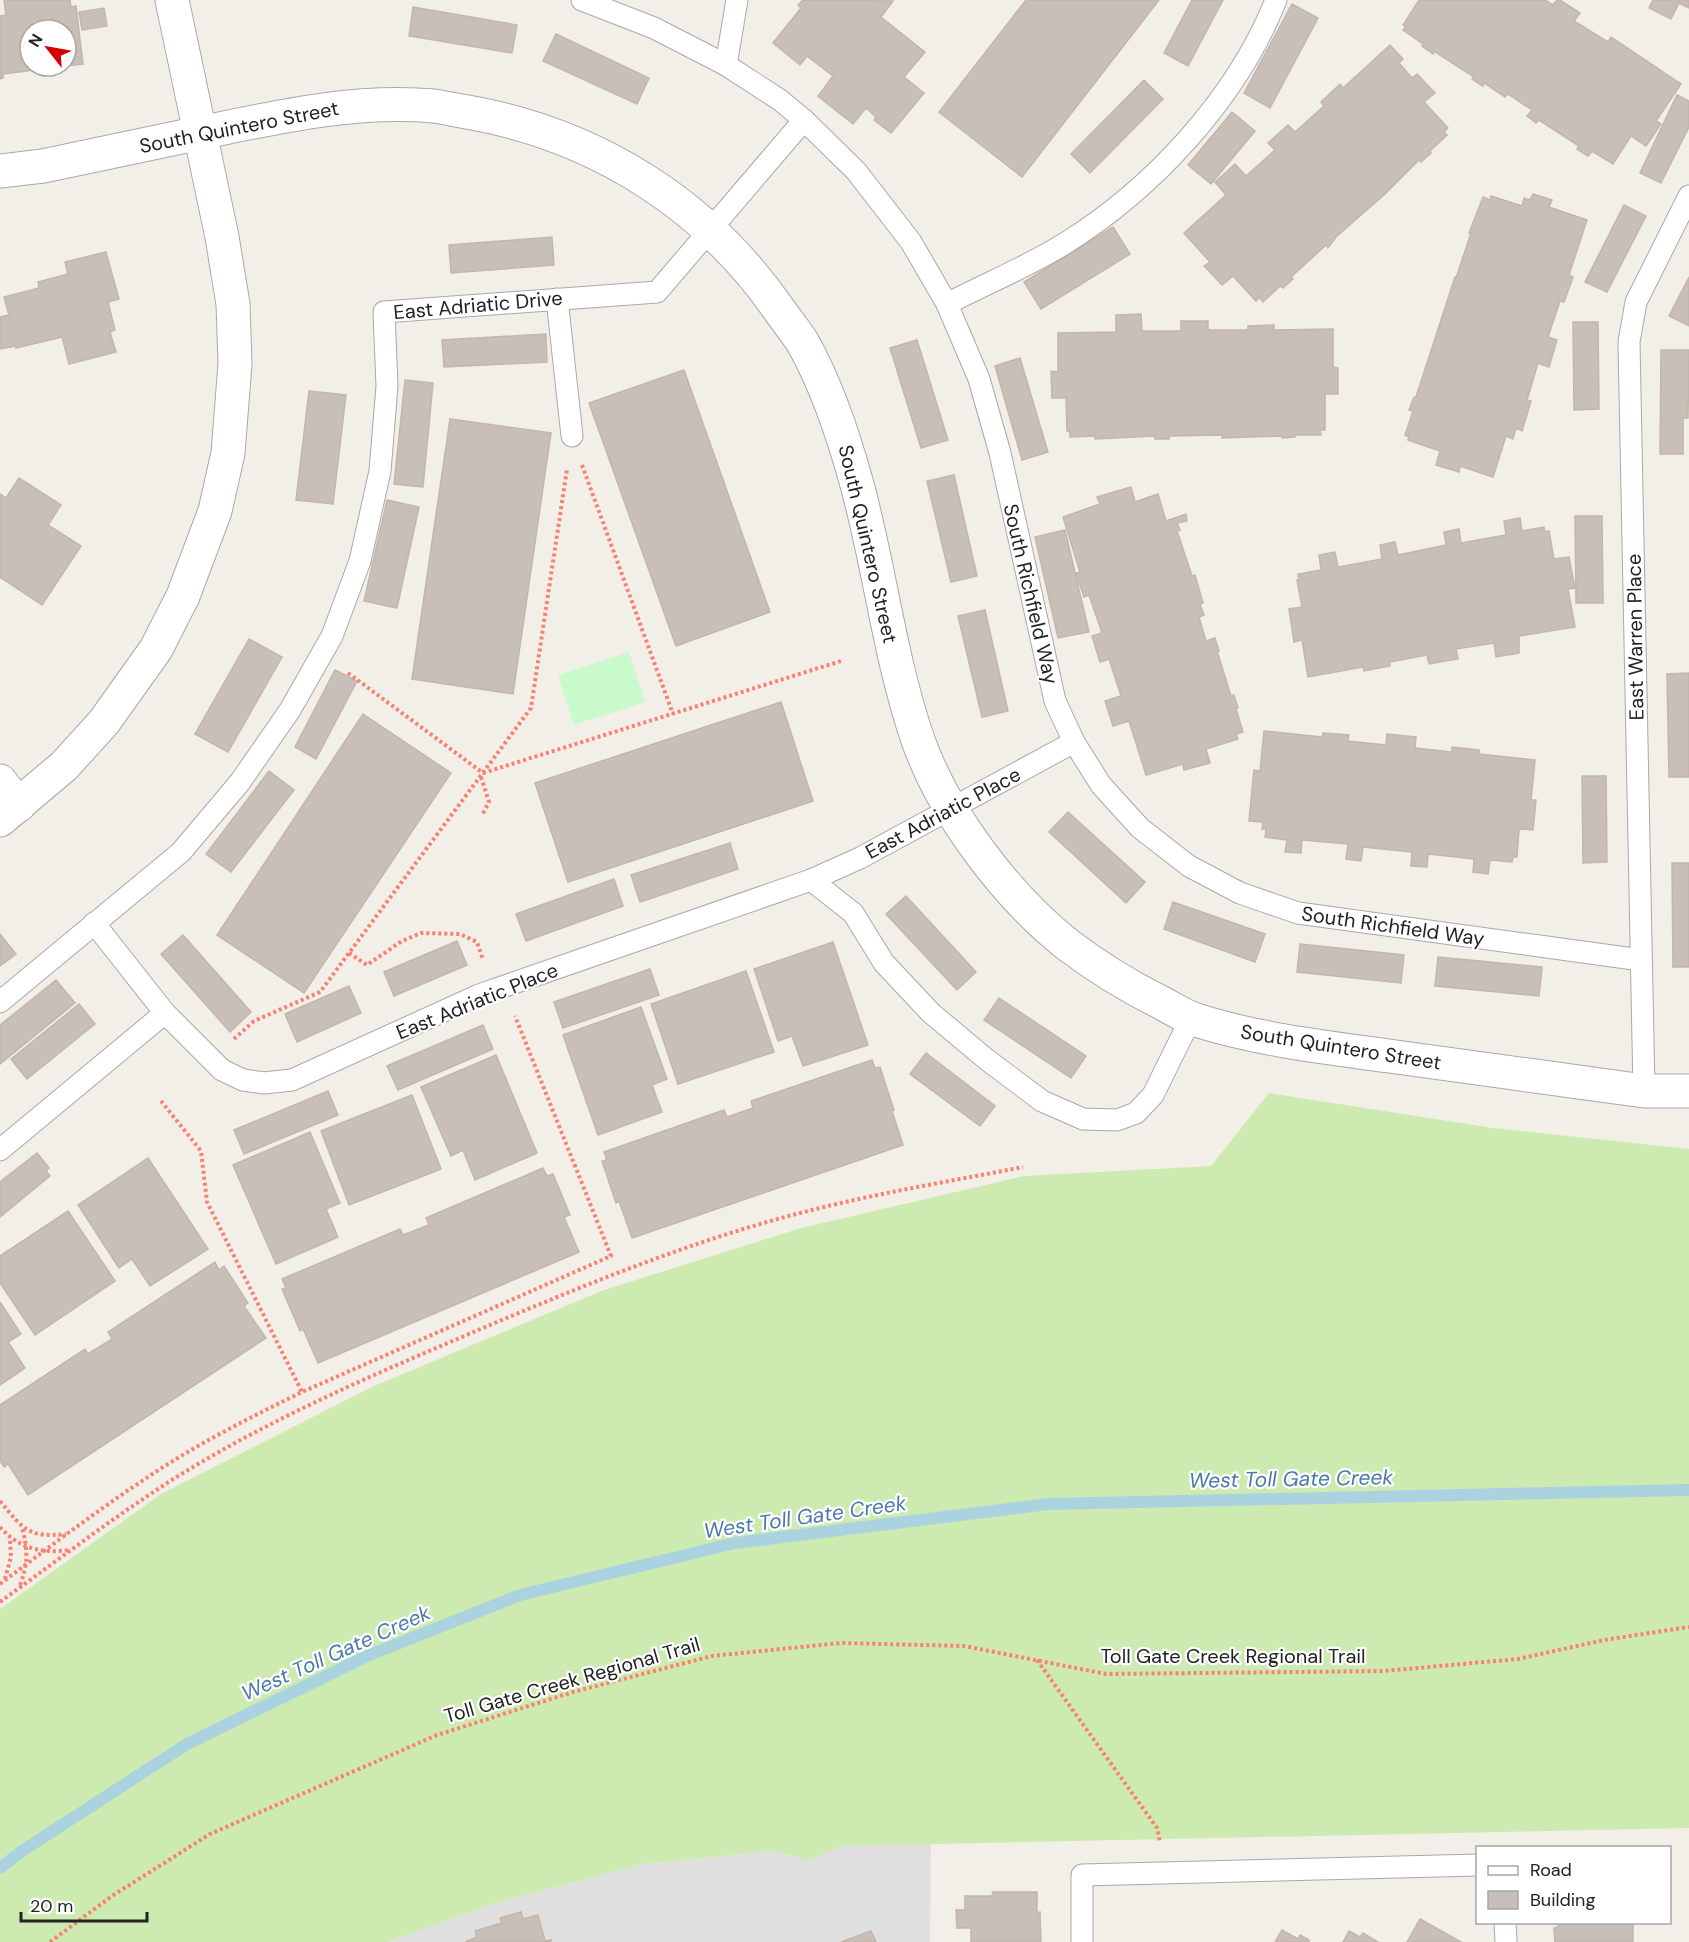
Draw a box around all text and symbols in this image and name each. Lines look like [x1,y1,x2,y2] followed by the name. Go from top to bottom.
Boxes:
[18,18,78,78] north arrow
[24,30,48,51] text: N
[137,95,341,159] street label: South Quintero Street
[392,285,564,325] street label: East Adriatic Drive
[833,442,903,646] street label: South Quintero Street
[998,501,1064,687] street label: South Richfield Way
[1621,554,1649,720] street label: East Warren Place
[861,761,1025,865] street label: East Adriatic Place
[1300,900,1486,952] street label: South Richfield Way
[392,957,562,1045] street label: East Adriatic Place
[1239,1018,1443,1076] street label: South Quintero Street
[1189,1463,1394,1495] water label: West Toll Gate Creek
[702,1489,908,1545] water label: West Toll Gate Creek
[237,1599,435,1707] water label: West Toll Gate Creek
[441,1631,703,1729] street label: Toll Gate Creek Regional Trail
[1100,1643,1366,1669] street label: Toll Gate Creek Regional Trail
[1476,1846,1671,1924] legend
[1530,1858,1572,1882] text: Road
[21,1885,147,1923] scale bar
[1530,1888,1595,1912] text: Building
[30,1894,73,1918] text: 20 m

